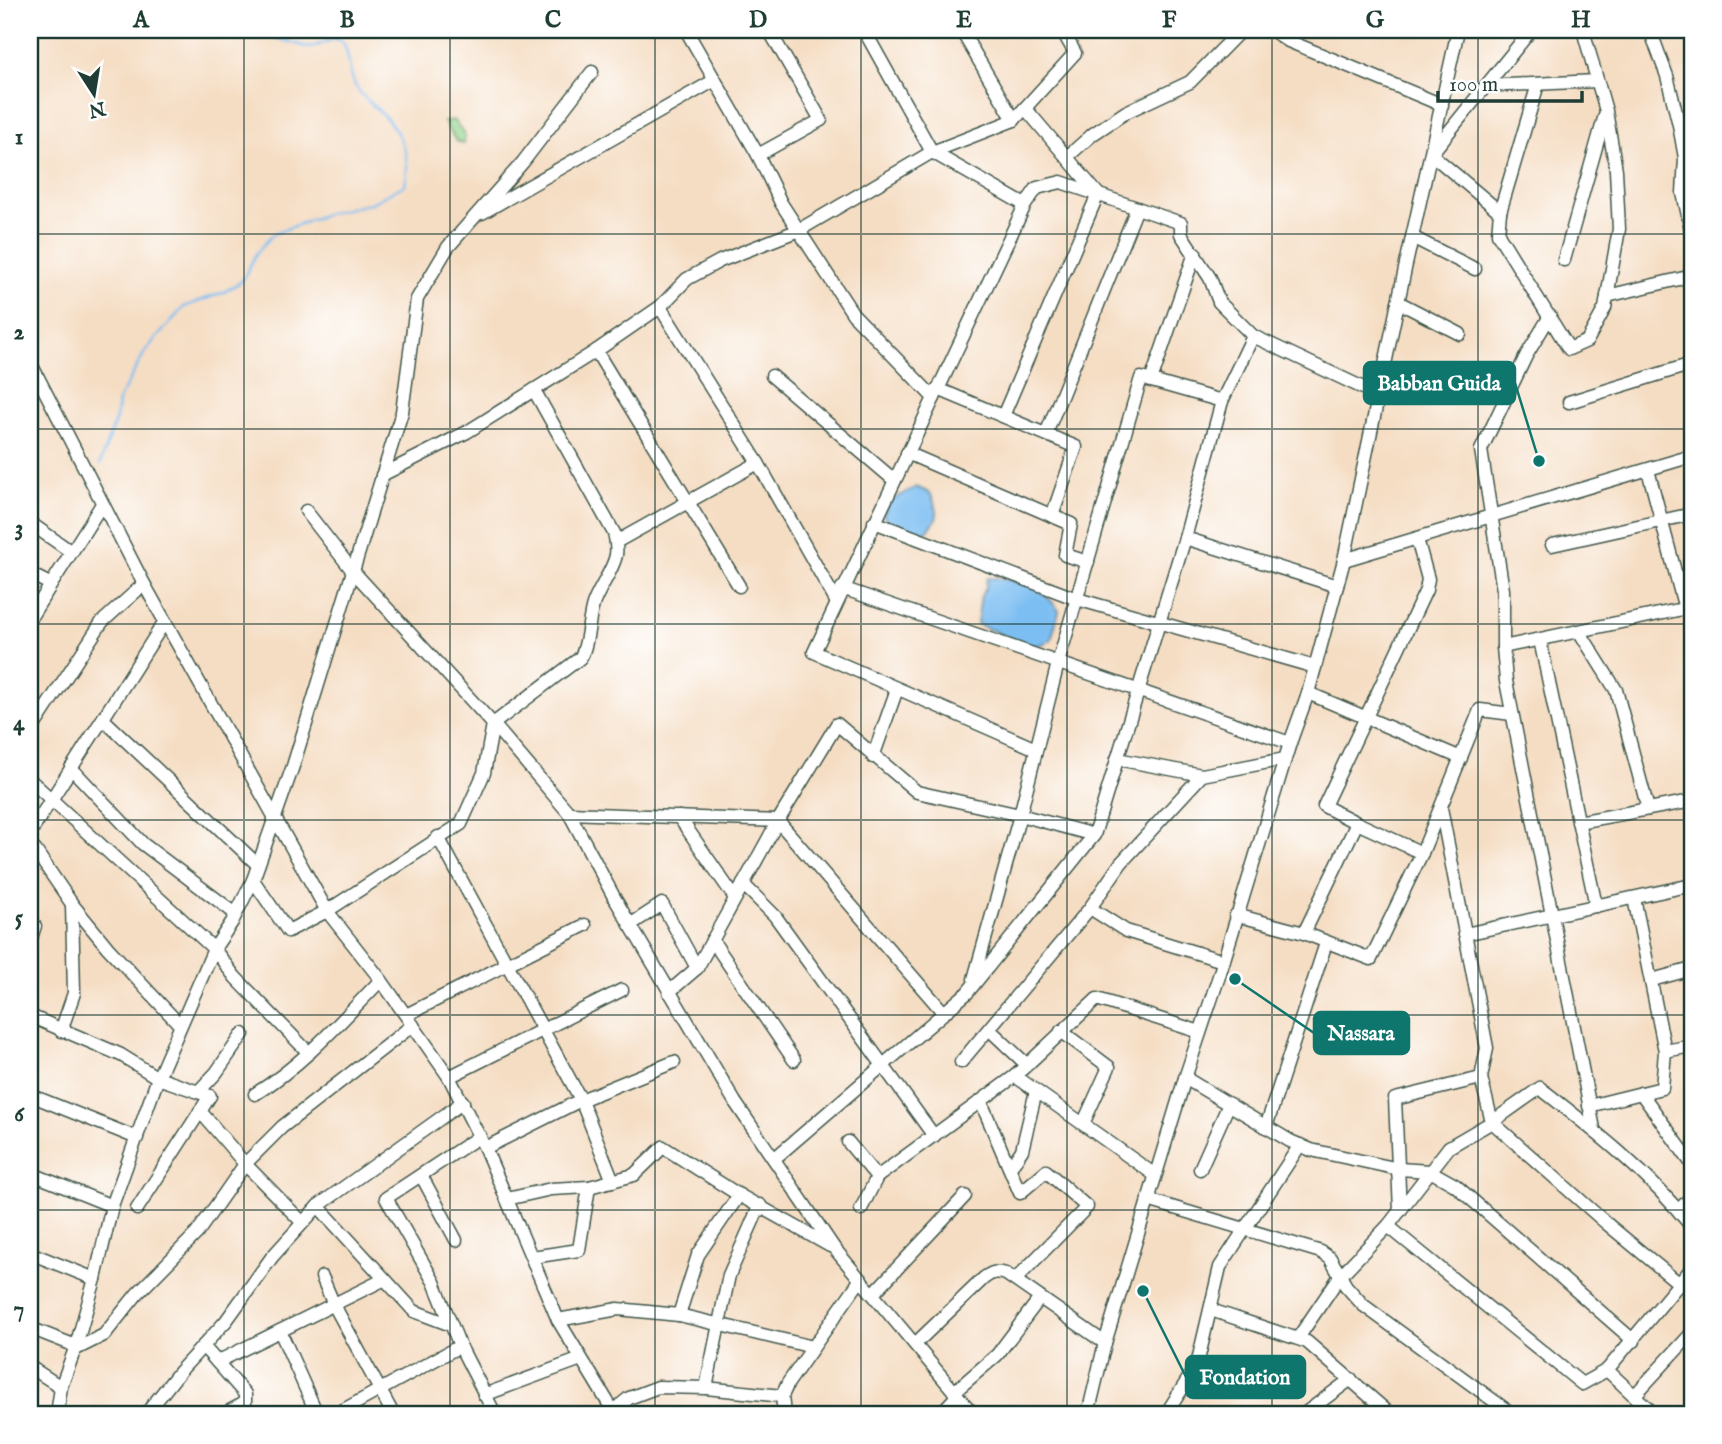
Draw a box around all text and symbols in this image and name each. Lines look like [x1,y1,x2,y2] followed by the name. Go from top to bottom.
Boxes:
[132,6,150,35] text: A
[339,6,355,35] text: B
[545,6,562,35] text: C
[749,6,767,35] text: D
[956,6,972,35] text: E
[1162,6,1177,35] text: F
[1366,6,1385,35] text: G
[1571,6,1591,35] text: H
[60,60,130,130] north arrow
[1438,60,1582,104] scale bar
[1449,72,1498,99] text: 100 m
[86,95,109,122] text: N
[15,123,23,152] text: 1
[14,318,25,347] text: 2
[1364,362,1515,404] callout: Babban Guida
[1377,371,1502,398] text: Babban Guida
[15,514,23,543] text: 3
[13,709,25,738] text: 4
[15,904,24,933] text: 5
[1314,1012,1409,1054] callout: Nassara
[1326,1021,1396,1048] text: Nassara
[14,1100,25,1129] text: 6
[14,1295,24,1324] text: 7
[1186,1356,1305,1398] callout: Fondation
[1199,1365,1291,1392] text: Fondation

